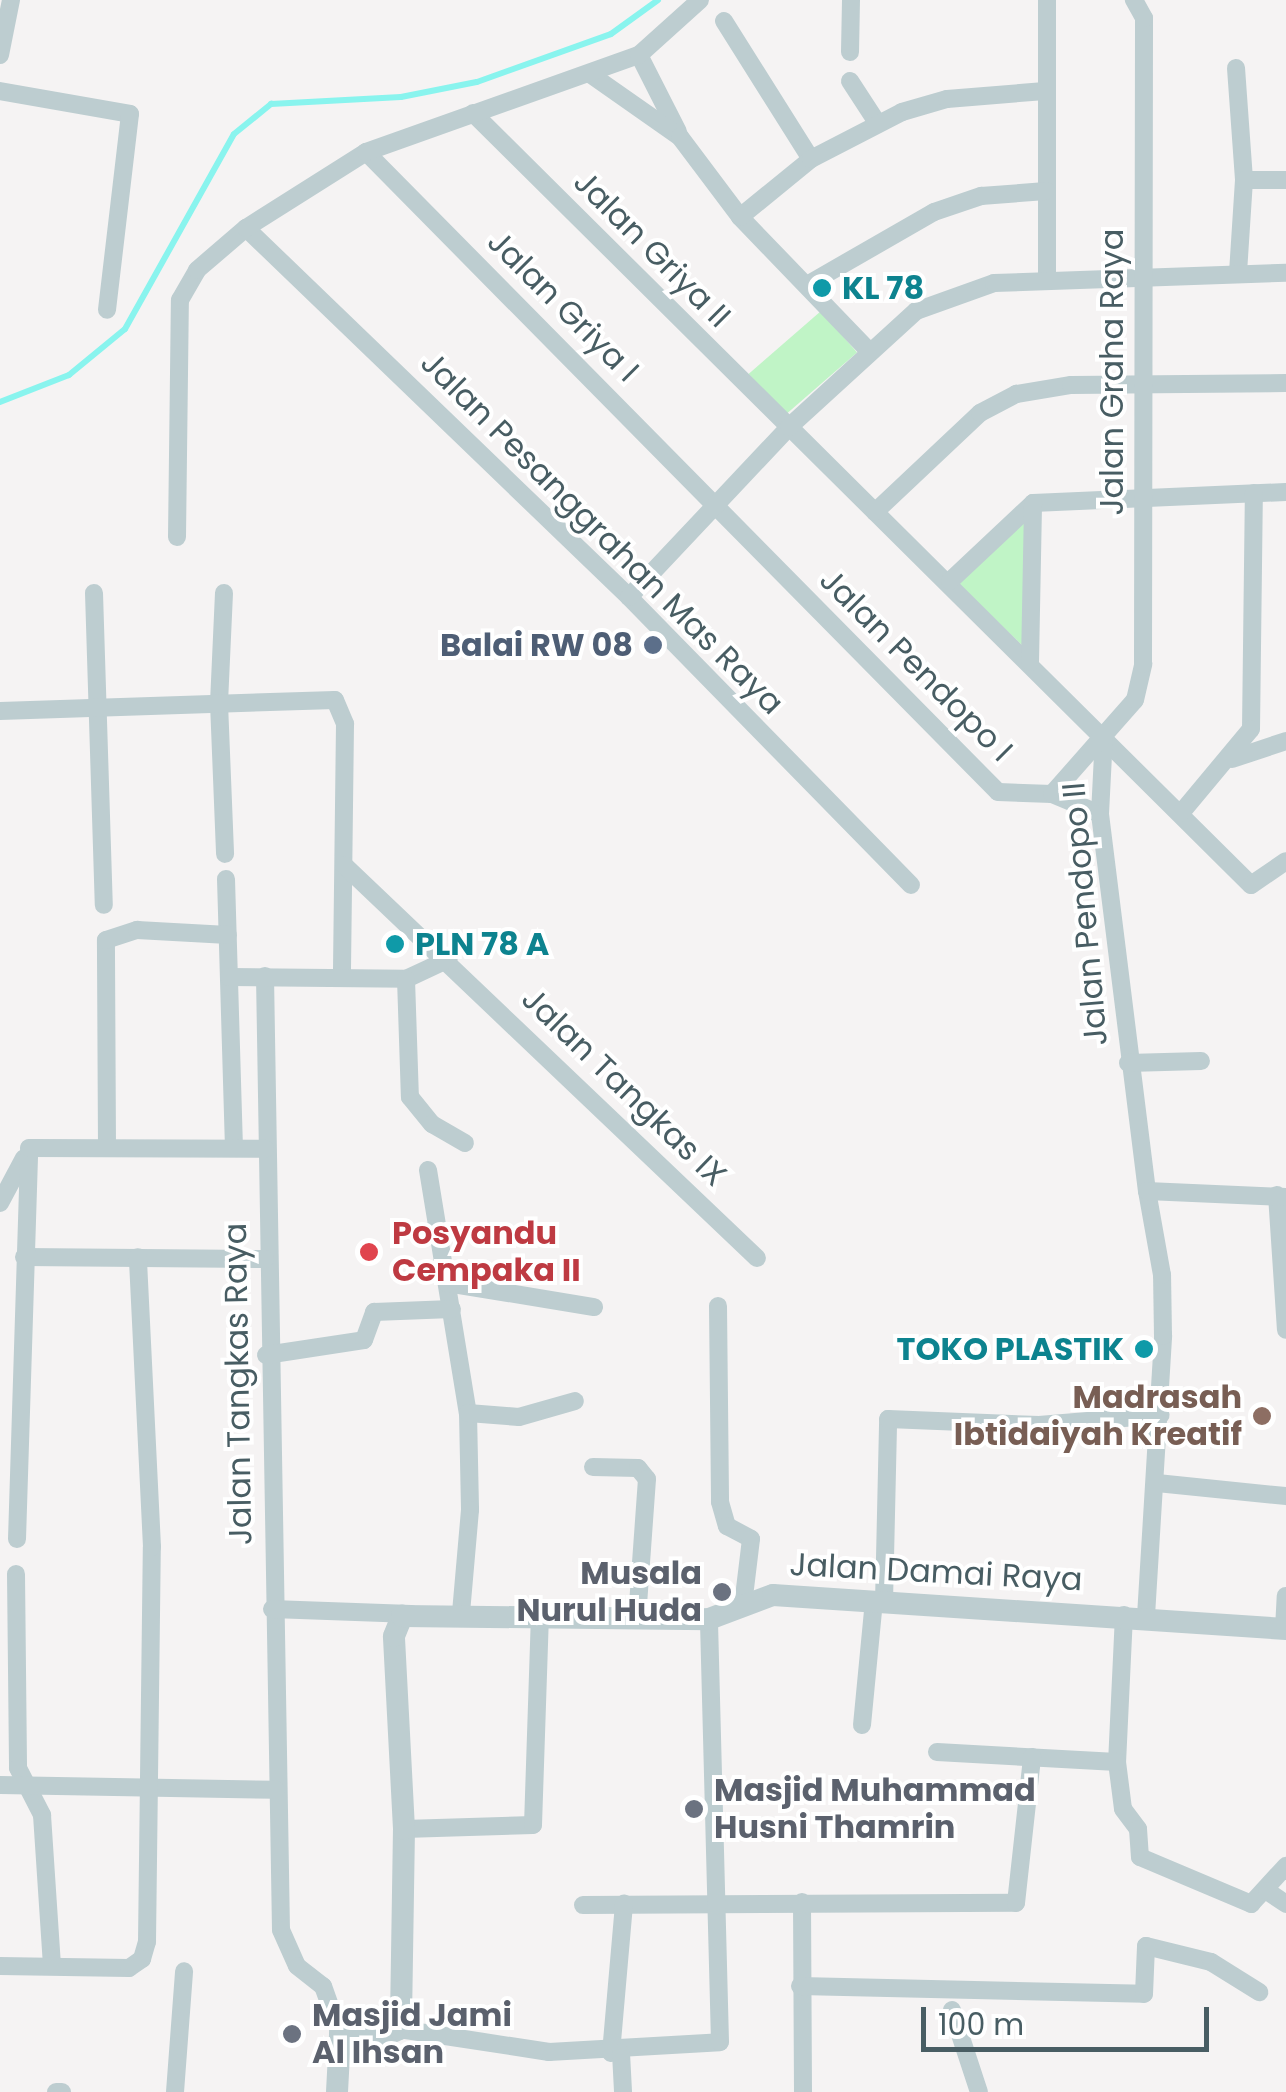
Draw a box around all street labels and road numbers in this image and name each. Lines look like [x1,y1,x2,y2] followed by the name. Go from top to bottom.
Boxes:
[566,163,738,335] street label: Jalan Griya II
[479,222,647,390] street label: Jalan Griya I
[1093,229,1131,515] street label: Jalan Graha Raya
[413,344,791,722] street label: Jalan Pesanggrahan Mas Raya
[812,561,1020,769] street label: Jalan Pendopo I
[1054,781,1116,1047] street label: Jalan Pendopo II
[514,980,734,1194] street label: Jalan Tangkas IX
[216,1223,260,1545] street label: Jalan Tangkas Raya
[789,1545,1083,1599] street label: Jalan Damai Raya

